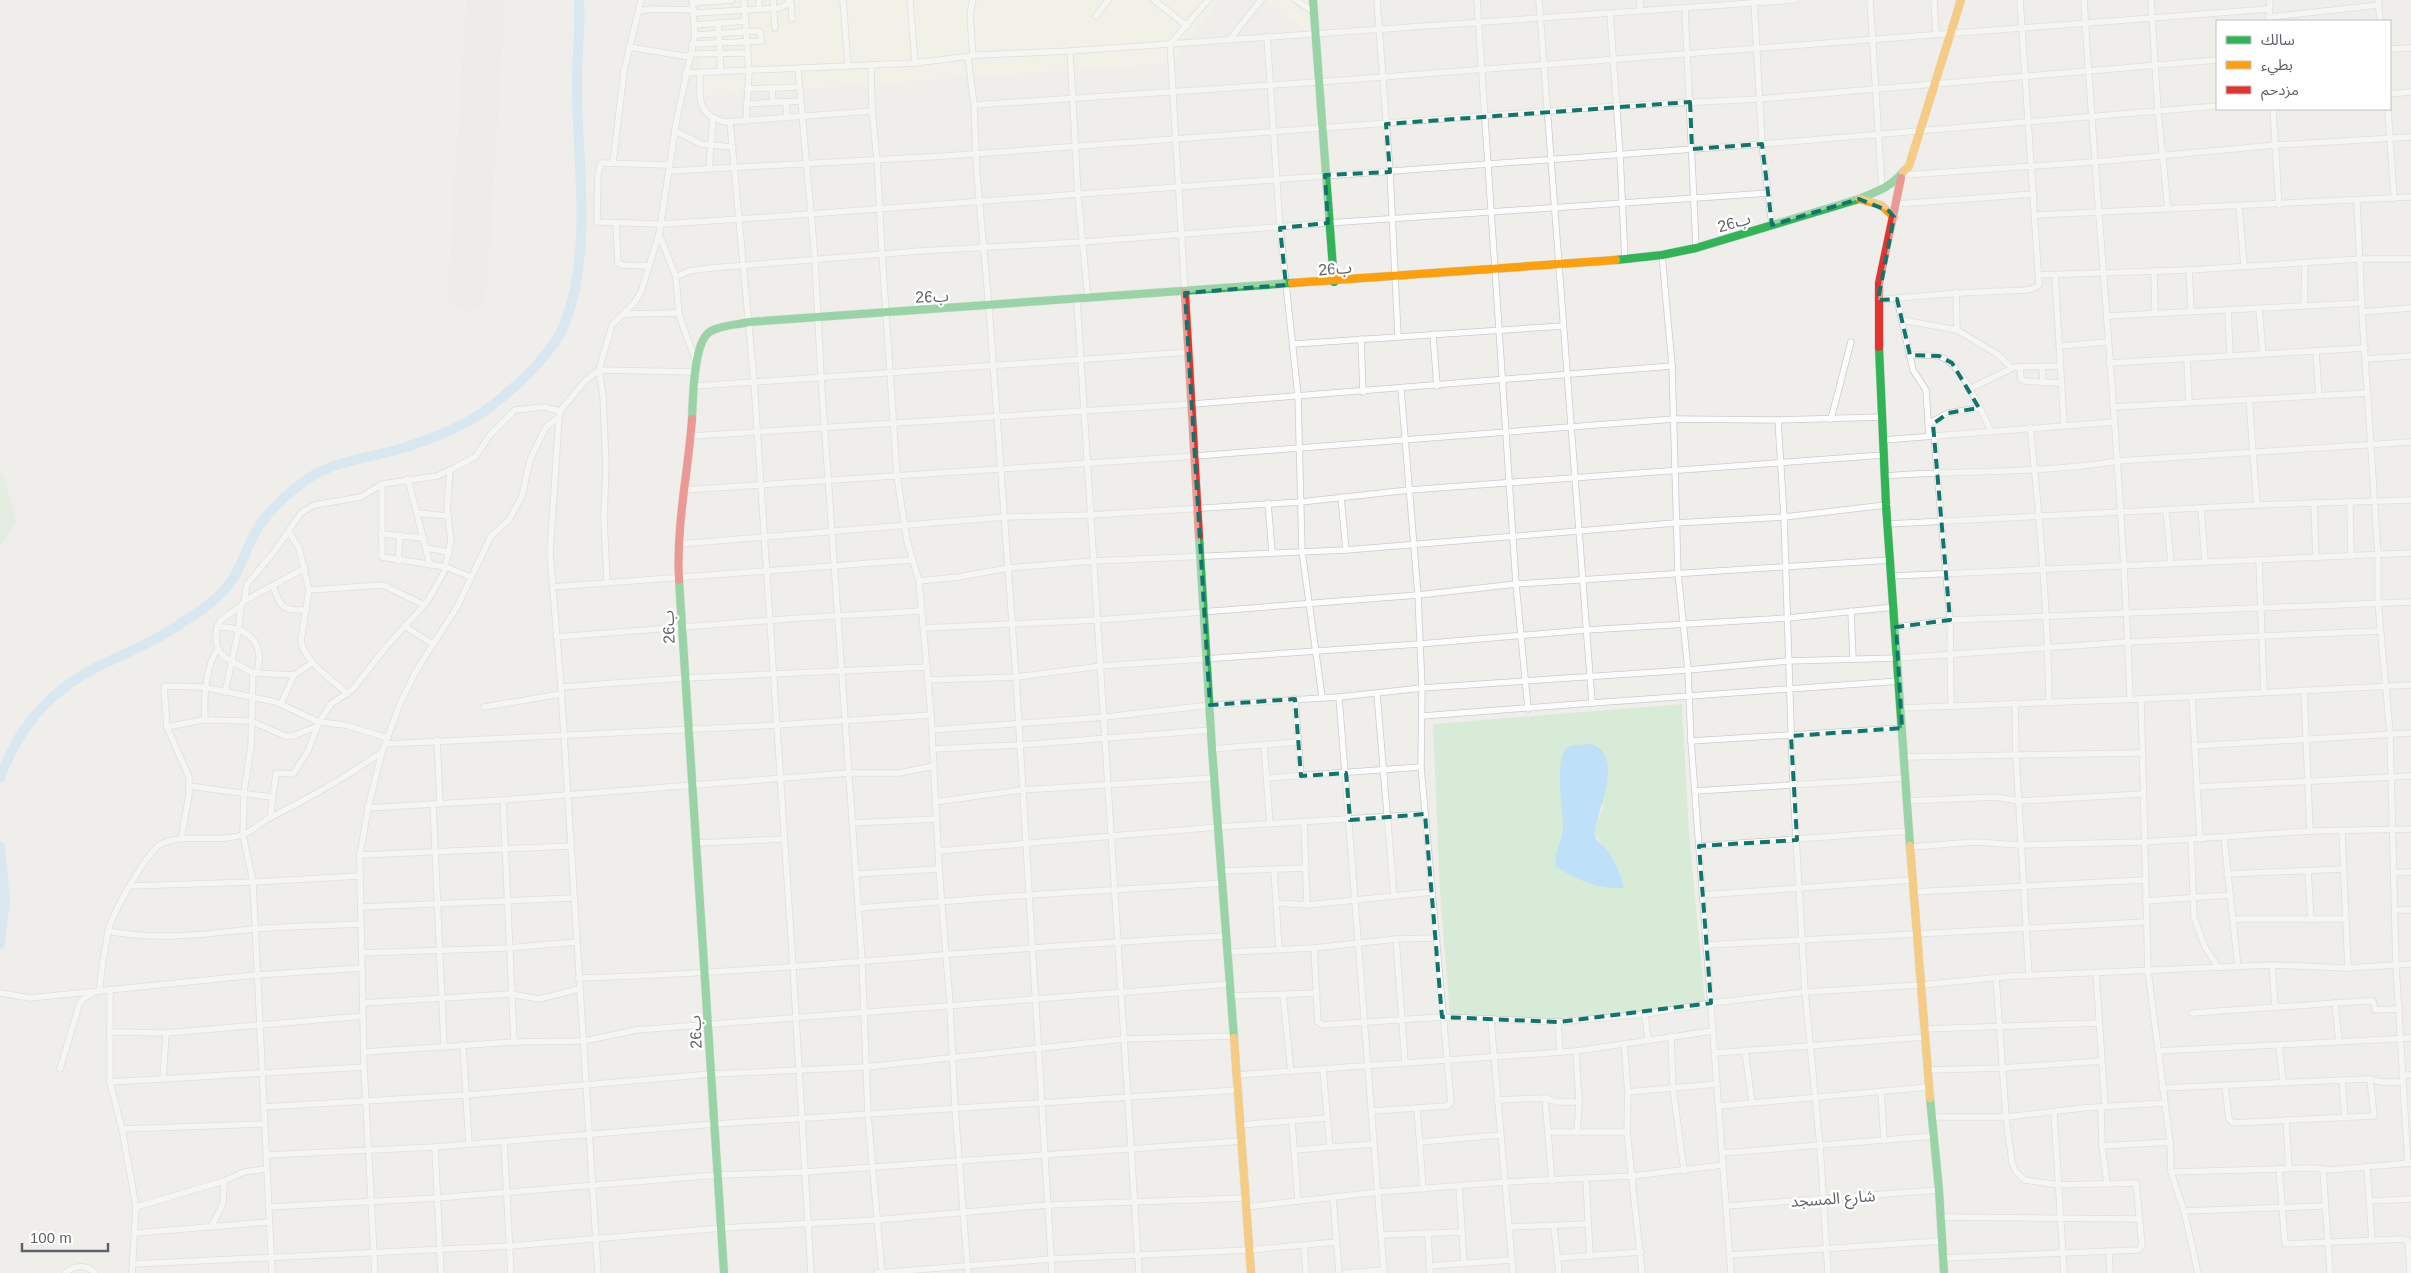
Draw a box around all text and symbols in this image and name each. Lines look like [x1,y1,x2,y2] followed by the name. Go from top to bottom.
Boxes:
[2216,20,2391,110] legend
[2261,31,2295,48] text: سالك
[2261,56,2293,76] text: بطيء
[2261,81,2299,101] text: مزدحم
[1716,210,1753,236] street label: 26ب
[1318,259,1353,279] street label: 26ب
[915,287,949,306] street label: 26ب
[659,610,678,644] street label: 26ب
[686,1015,705,1049] street label: 26ب
[1790,1187,1876,1214] street label: شارع المسجد
[22,1220,109,1252] scale bar
[30,1229,72,1246] text: 100 m

